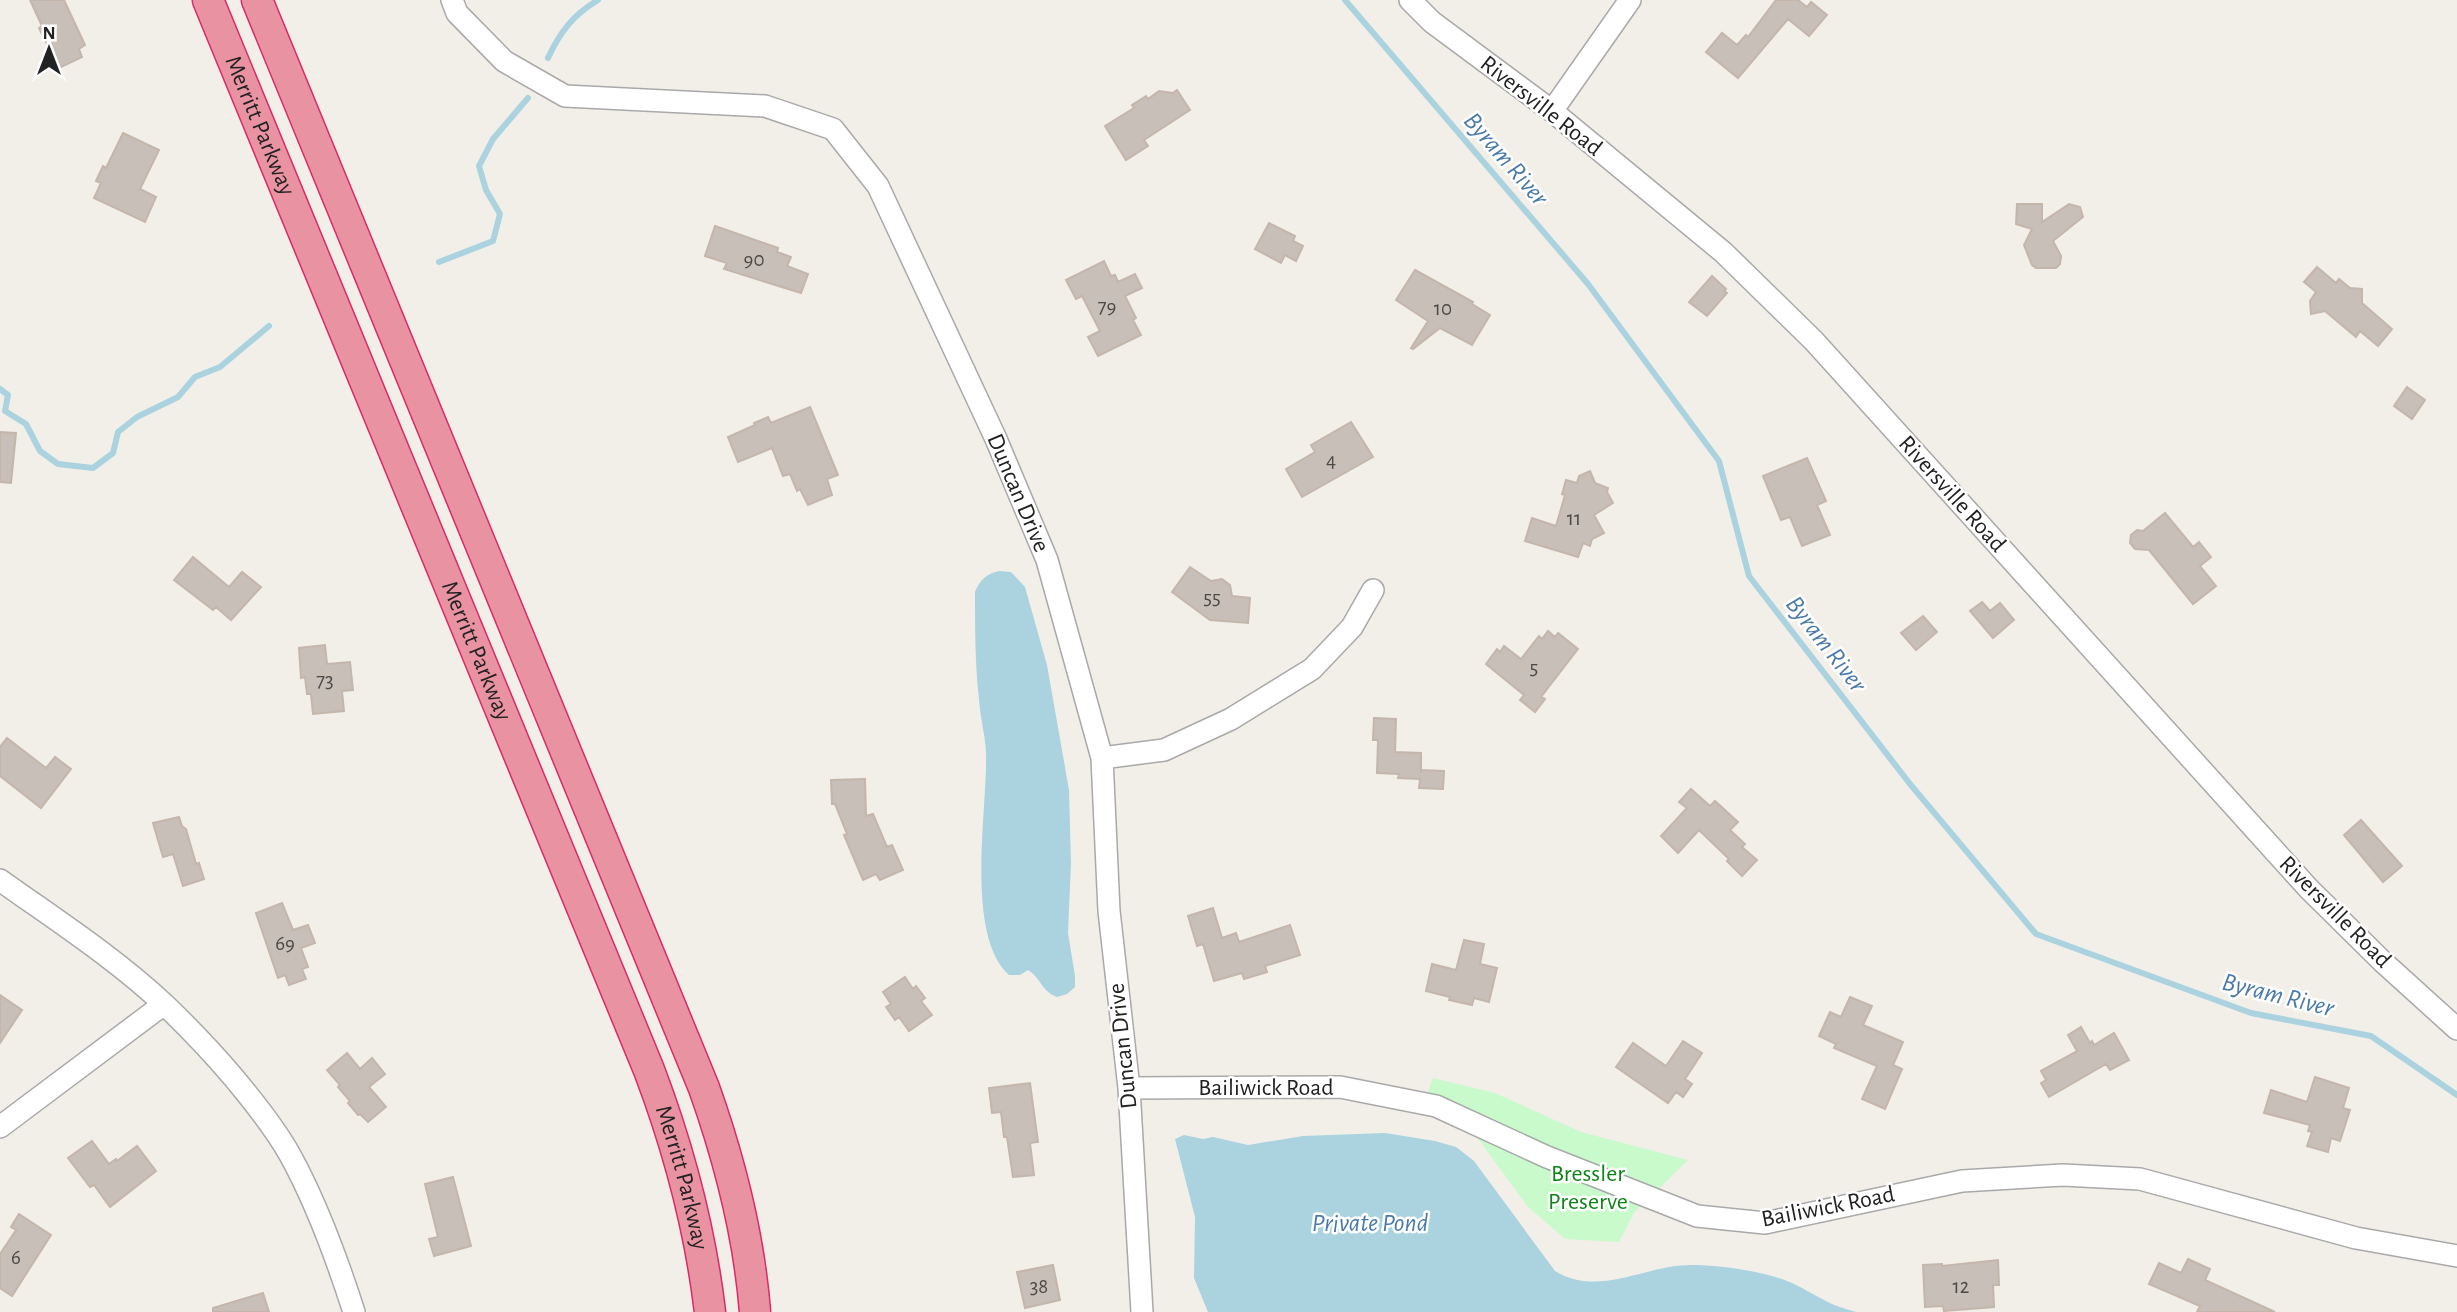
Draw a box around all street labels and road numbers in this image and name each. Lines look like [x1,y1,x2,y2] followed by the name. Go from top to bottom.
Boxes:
[1476,51,1606,161] street label: Riversville Road
[220,53,299,199] street label: Merritt Parkway
[982,430,1054,556] street label: Duncan Drive
[1894,431,2010,557] street label: Riversville Road
[437,578,516,724] street label: Merritt Parkway
[2274,851,2396,973] street label: Riversville Road
[1104,982,1142,1110] street label: Duncan Drive
[1198,1076,1334,1100] street label: Bailiwick Road
[651,1102,712,1252] street label: Merritt Parkway
[1759,1182,1897,1232] street label: Bailiwick Road

